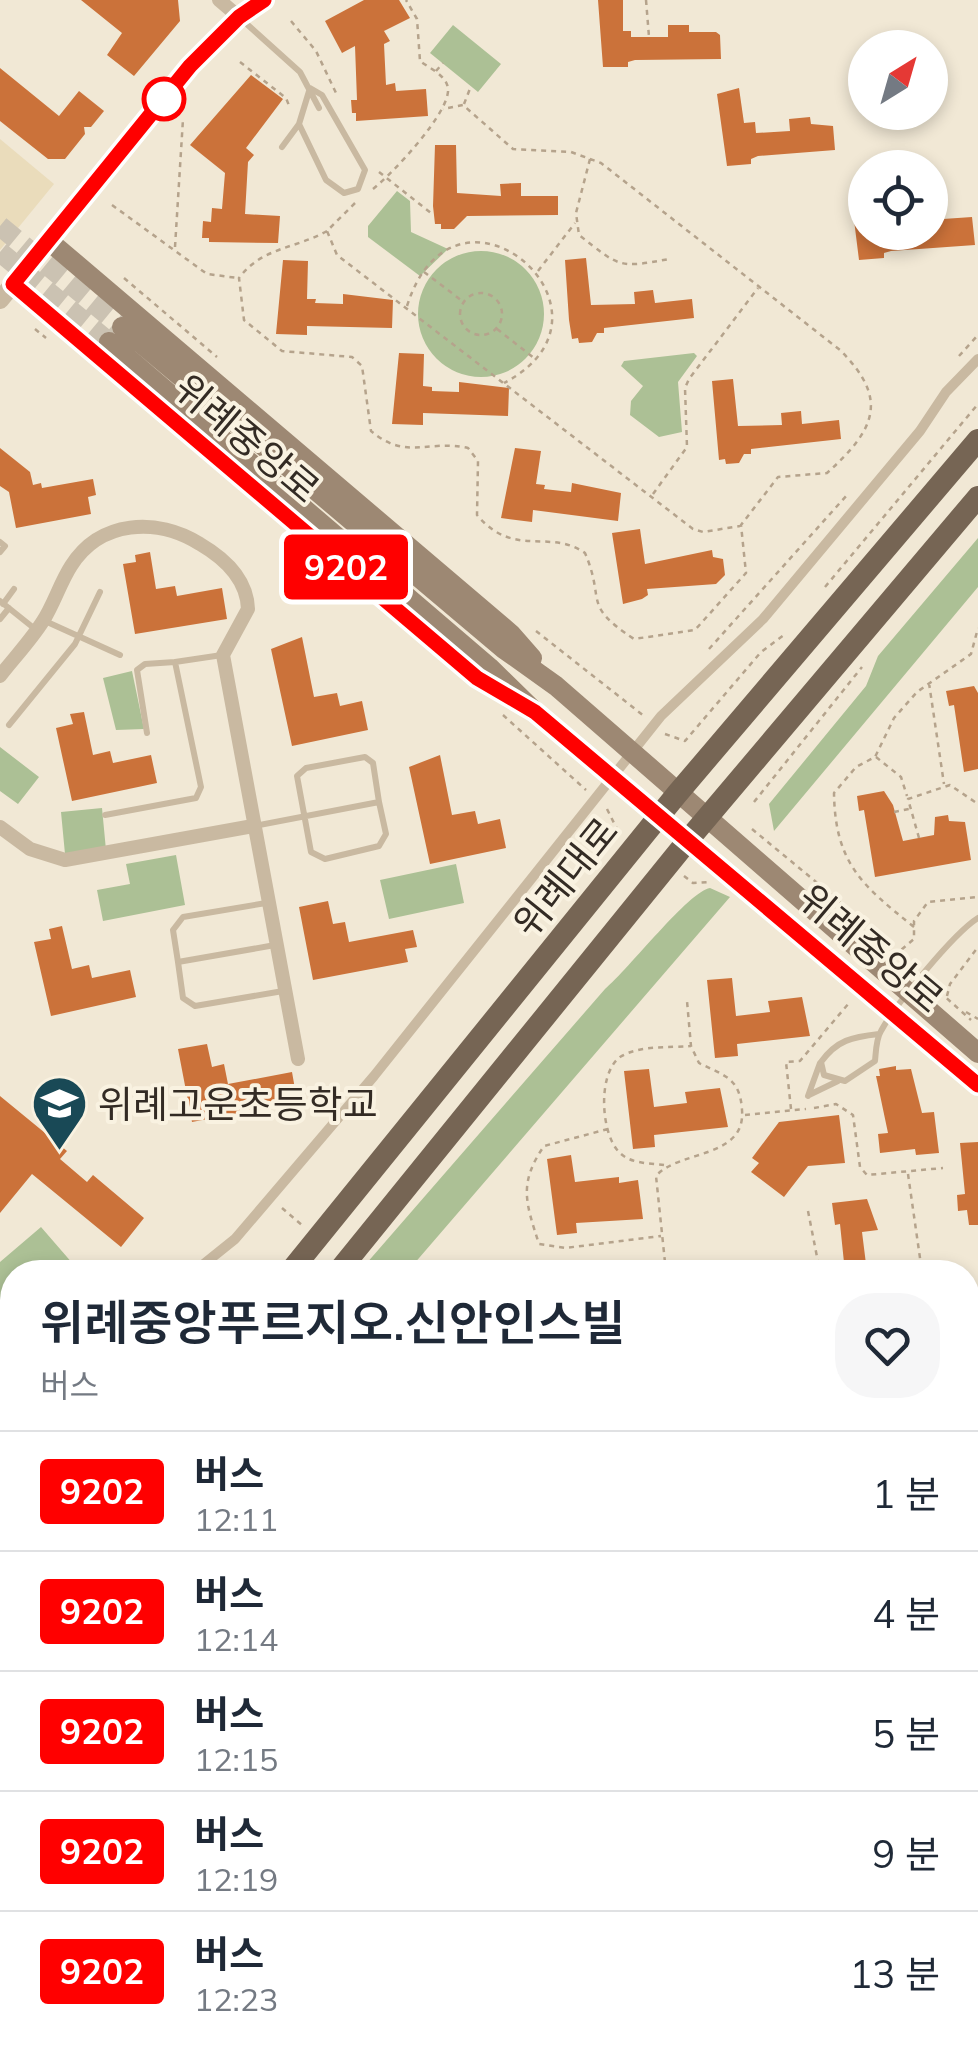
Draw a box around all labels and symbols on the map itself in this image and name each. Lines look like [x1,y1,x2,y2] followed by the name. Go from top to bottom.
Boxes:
[848,30,948,130] north arrow
[143,78,185,120] unlabelled marker
[165,363,329,513] street label: 위례중앙로
[276,534,416,600] line badge: 9202
[502,808,628,946] street label: 위례대로
[789,873,953,1023] street label: 위례중앙로
[29,1074,89,1153] school or university icon: 위례고운초등학교
[98,1080,378,1128] place label: 위례고운초등학교

